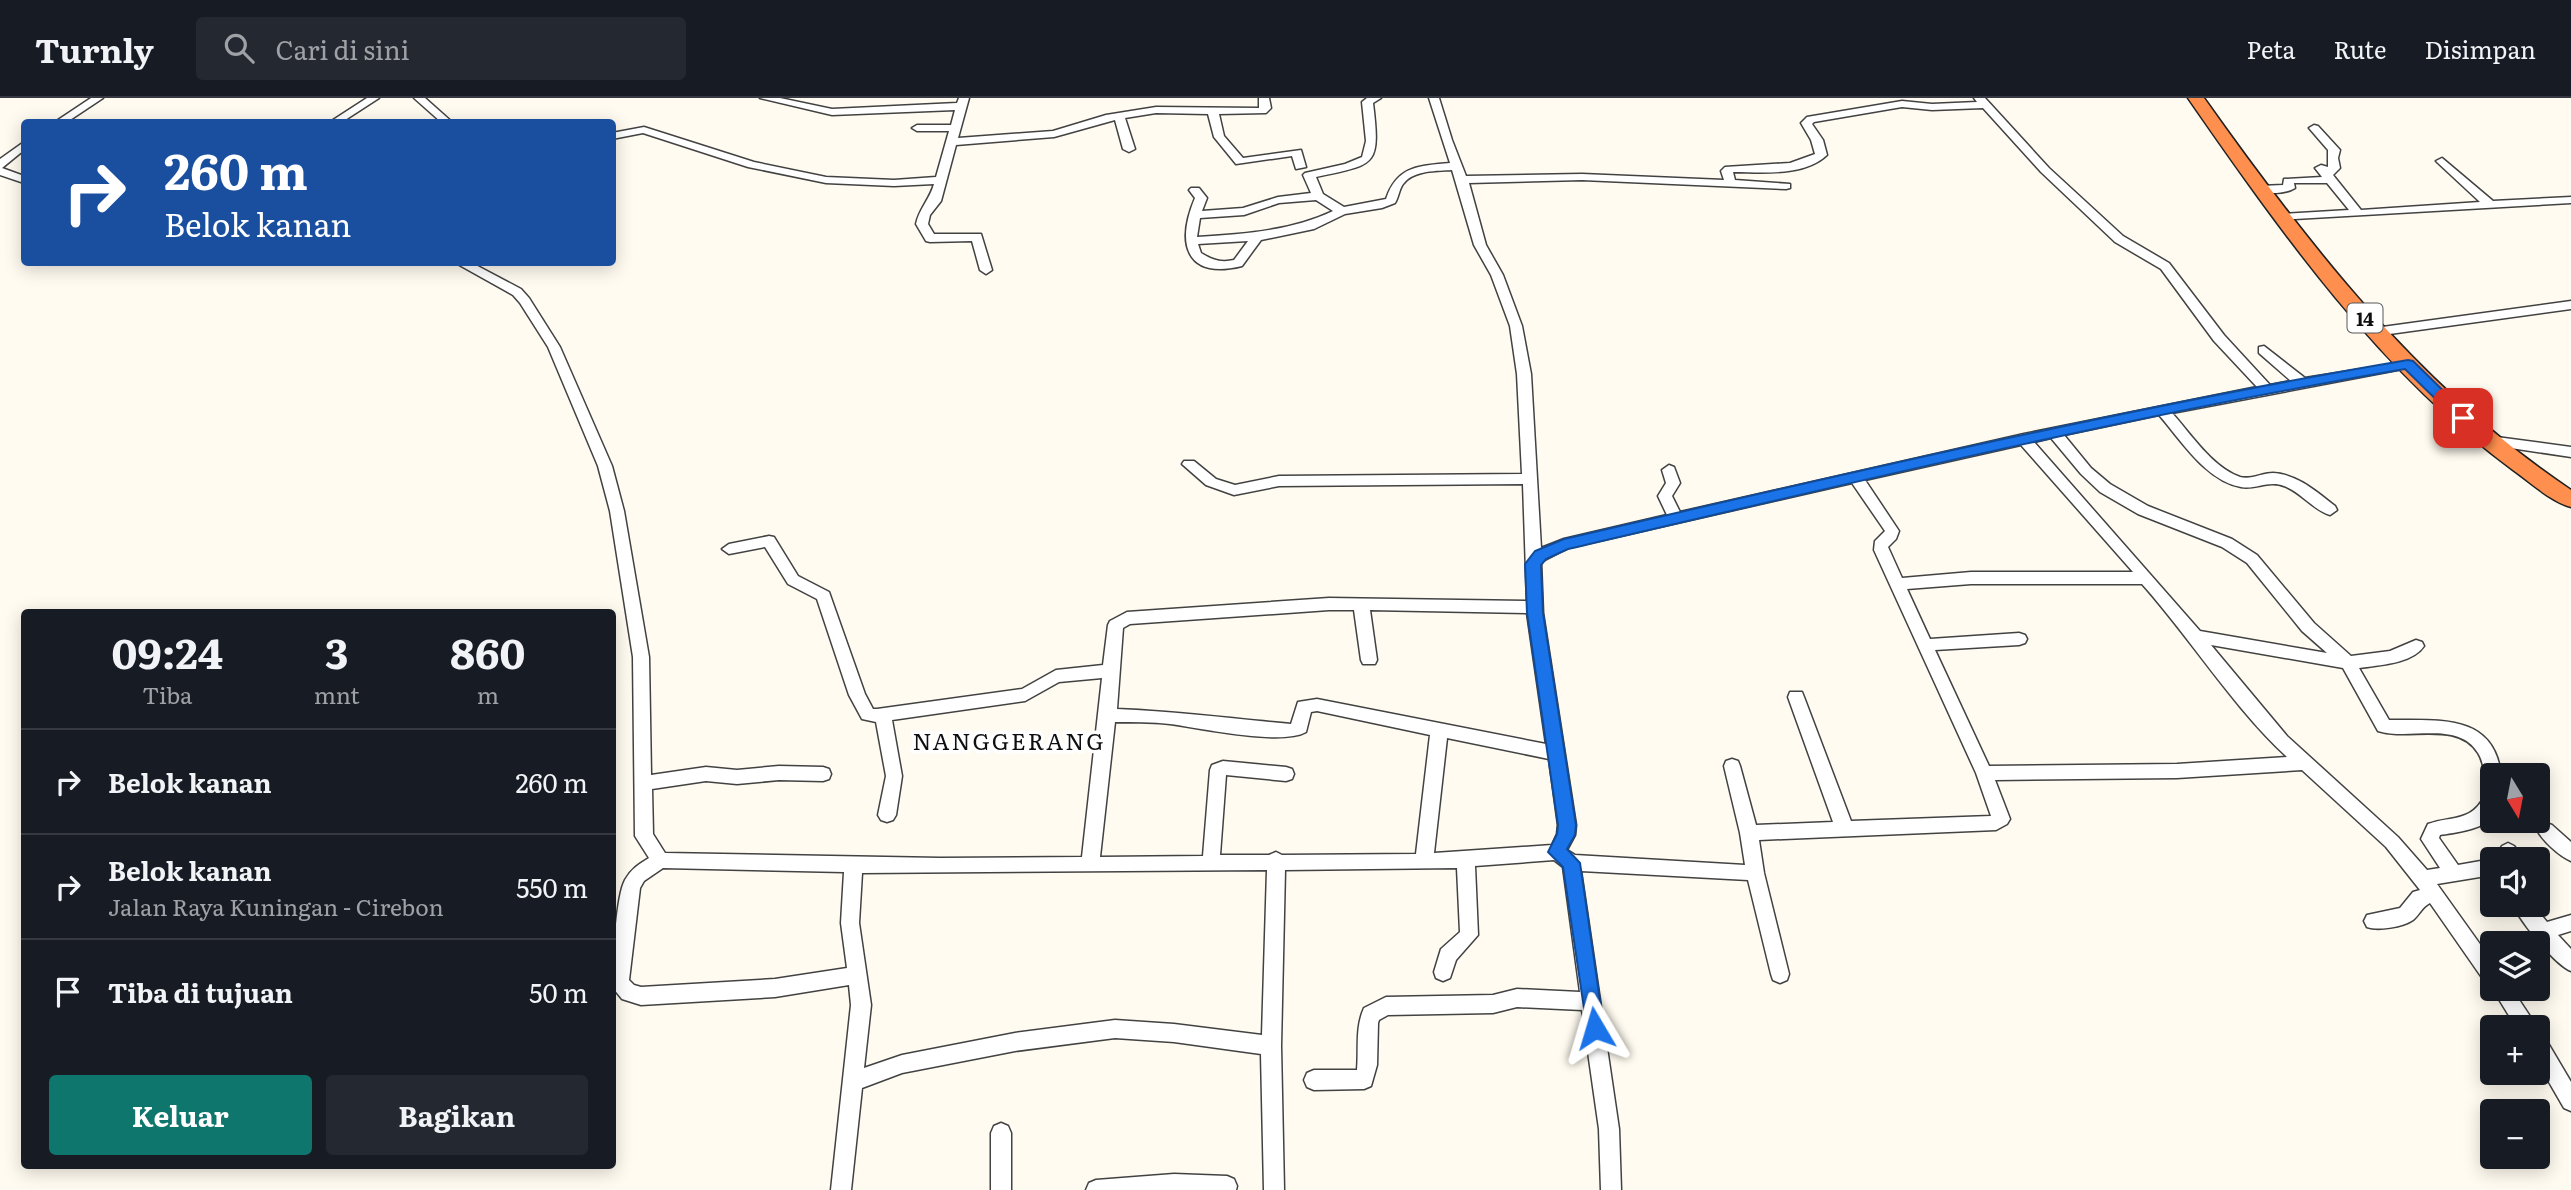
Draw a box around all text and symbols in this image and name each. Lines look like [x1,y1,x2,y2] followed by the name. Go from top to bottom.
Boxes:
[196,17,686,80] search box
[35,24,154,73] text: Turnly
[220,29,258,67] icon: search
[276,29,409,68] text: Cari di sini
[2247,31,2296,66] text: Peta
[2334,31,2386,66] text: Rute
[2424,31,2536,66] text: Disimpan
[164,132,308,205] text: 260 m
[49,147,140,238] icon: right
[164,199,352,247] text: Belok kanan
[2348,303,2382,332] road number: 14
[2433,388,2493,448] pin
[2444,399,2482,437] icon: arrive
[112,620,223,682] text: 09:24
[325,620,348,682] text: 3
[450,620,525,682] text: 860
[142,677,193,711] text: Tiba
[314,677,360,711] text: mnt
[477,677,499,711] text: m
[913,723,1105,757] district label: NANGGERANG
[108,762,272,801] text: Belok kanan
[515,762,588,801] text: 260 m
[49,763,87,801] icon: right
[2480,763,2550,833] north arrow
[2480,763,2550,1169] map controls
[2480,847,2550,917] button: sound
[108,850,272,889] text: Belok kanan
[516,867,588,906] text: 550 m
[49,868,87,906] icon: right
[108,889,444,923] text: Jalan Raya Kuningan - Cirebon
[2480,931,2550,1001] button: layers
[108,972,293,1011] text: Tiba di tujuan
[529,972,588,1011] text: 50 m
[49,973,87,1011] icon: arrive
[1558,991,1632,1065] position arrow
[2480,1015,2550,1085] button: +
[49,1075,312,1155] button: Keluar
[326,1075,588,1155] button: Bagikan
[2480,1099,2550,1169] button: −

